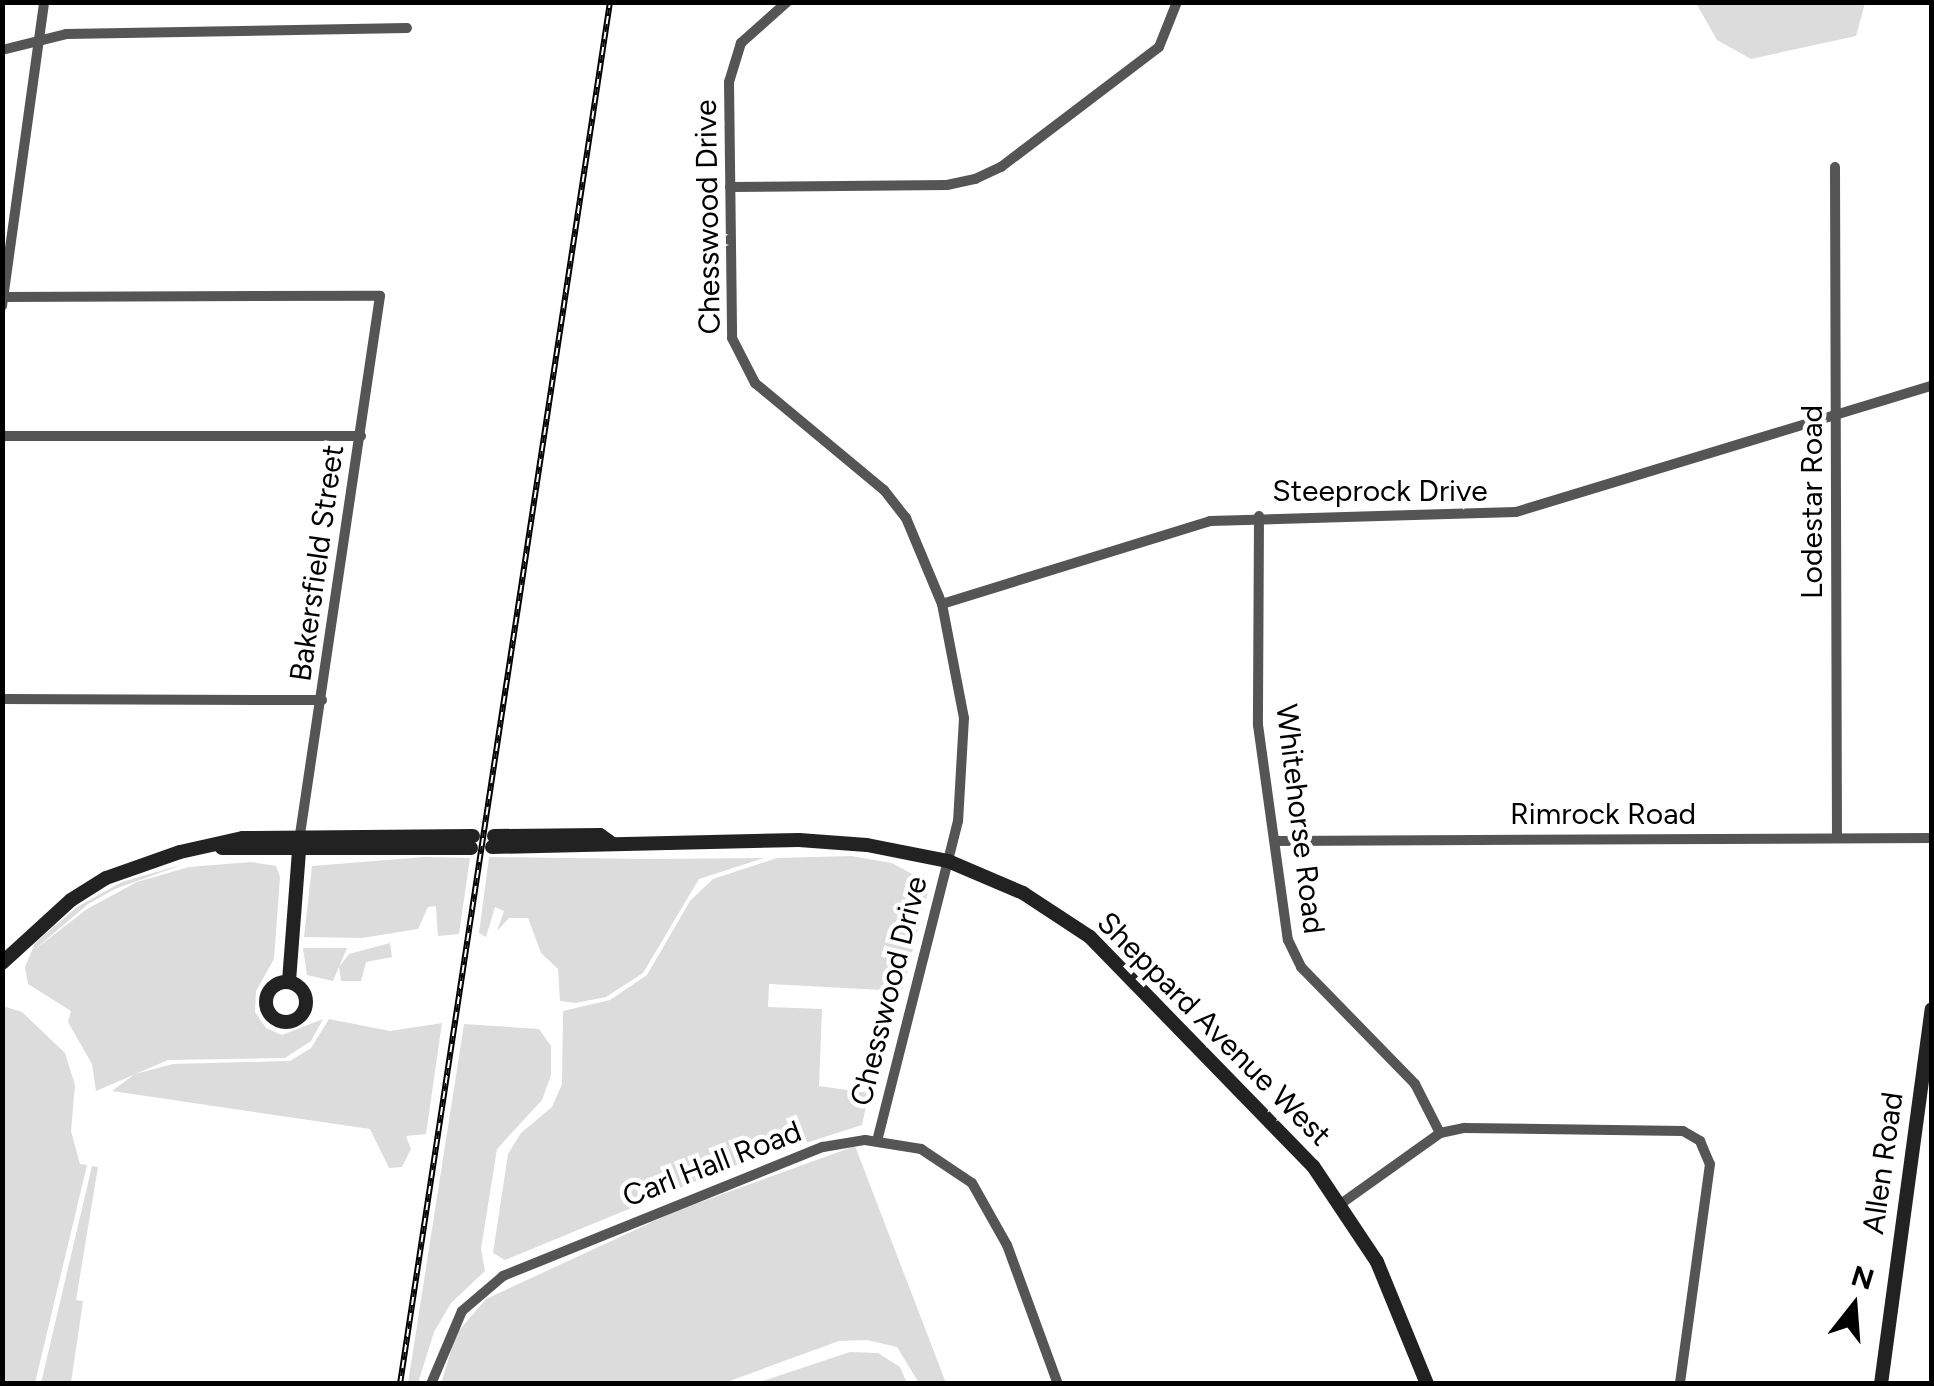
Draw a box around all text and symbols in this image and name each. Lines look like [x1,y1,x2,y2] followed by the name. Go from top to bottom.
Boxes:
[688,99,728,335] street label: Chesswood Drive
[1794,405,1830,599] street label: Lodestar Road
[283,442,351,684] street label: Bakersfield Street
[1272,473,1488,509] street label: Steeprock Drive
[1268,702,1332,936] street label: Whitehorse Road
[1510,796,1696,832] street label: Rimrock Road
[843,873,935,1109] street label: Chesswood Drive
[1090,905,1338,1153] street label: Sheppard Avenue West
[1855,1090,1911,1236] street label: Allen Road
[618,1113,806,1215] street label: Carl Hall Road
[1804,1256,1904,1356] north arrow
[1847,1258,1878,1297] text: N

